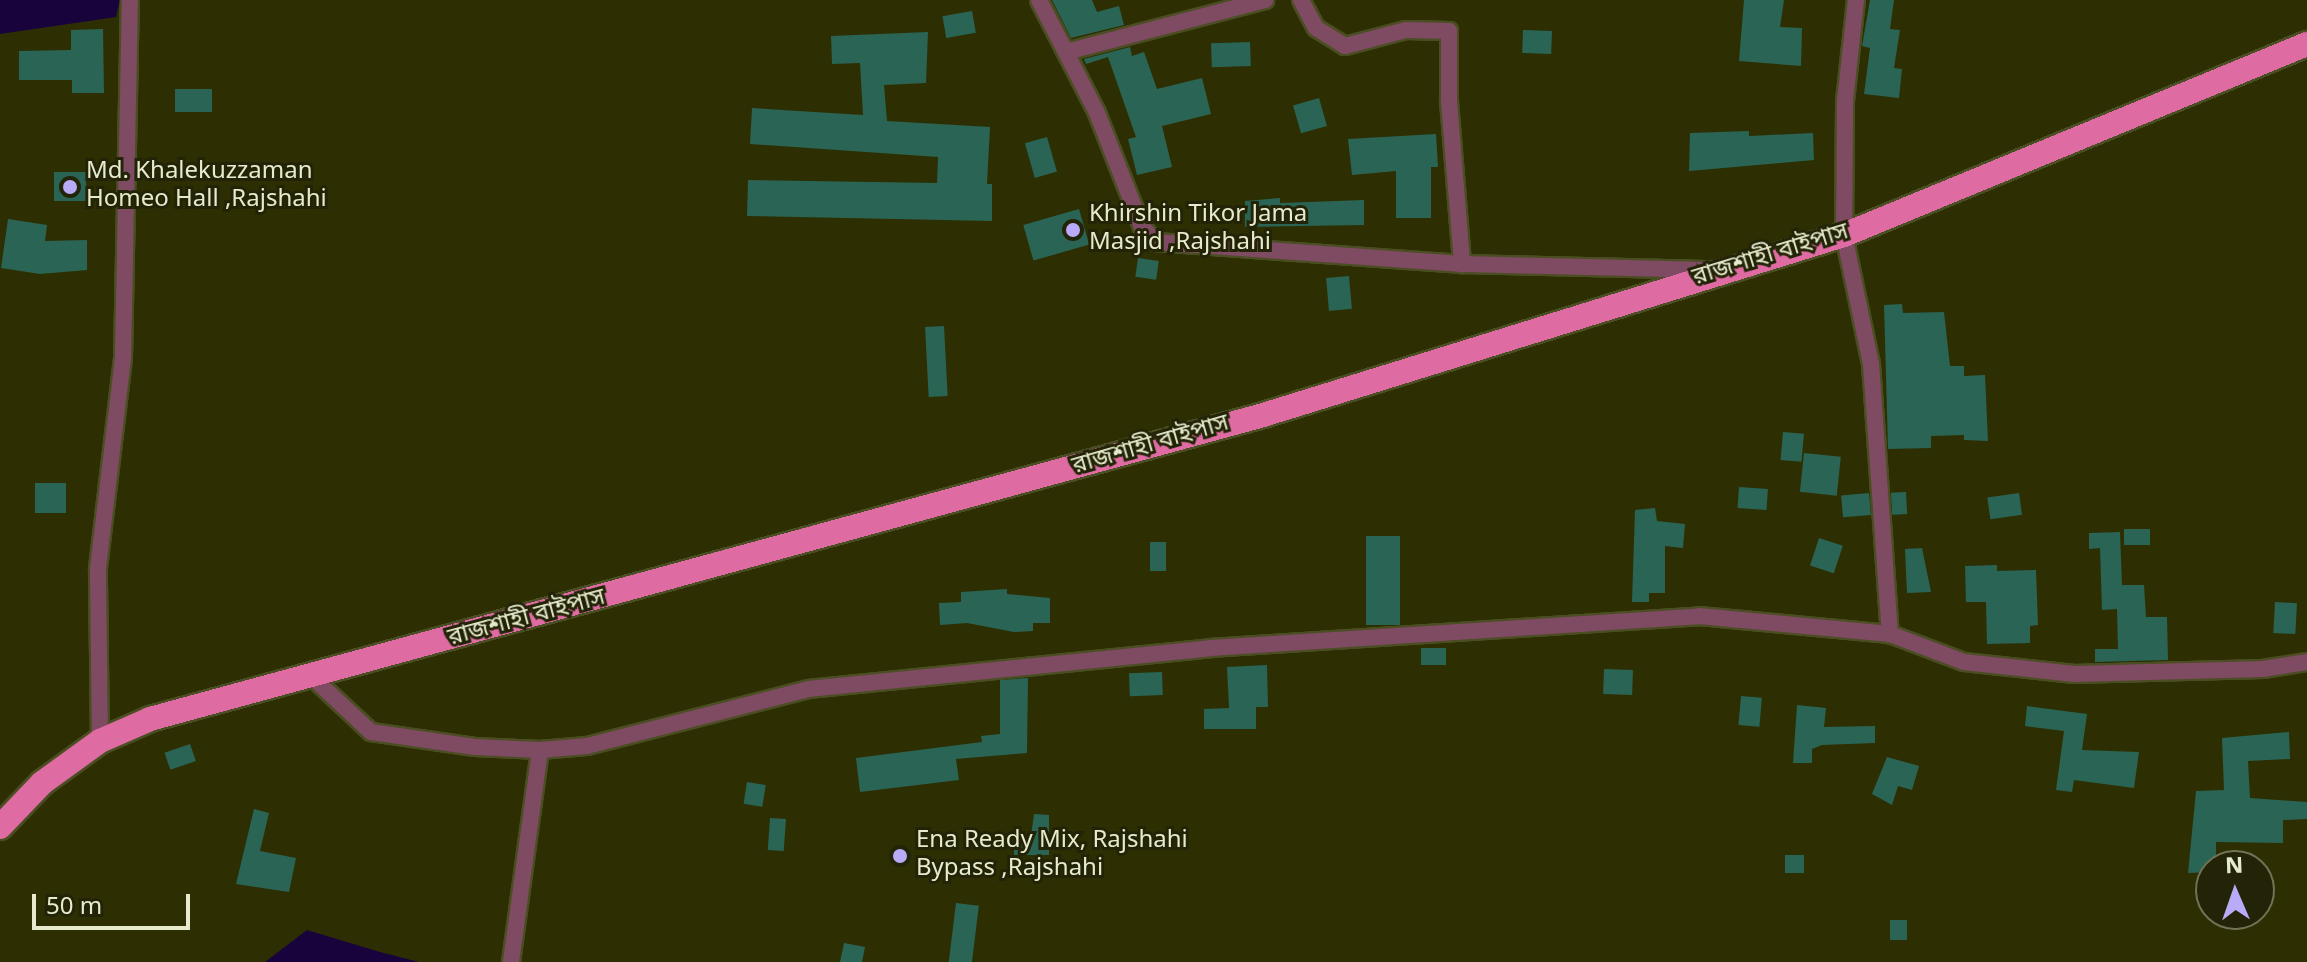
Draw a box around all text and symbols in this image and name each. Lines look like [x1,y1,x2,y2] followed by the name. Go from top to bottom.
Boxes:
[86,159,327,215] place label: Md. Khalekuzzaman Homeo Hall ,Rajshahi
[61,178,79,196] marker: Md. Khalekuzzaman Homeo Hall ,Rajshahi
[1089,202,1307,258] place label: Khirshin Tikor Jama Masjid ,Rajshahi
[1690,219,1852,293] street label: রাজশাহী বাইপাস
[1064,221,1082,239] marker: Khirshin Tikor Jama Masjid ,Rajshahi
[1069,410,1233,482] street label: রাজশাহী বাইপাস
[445,584,609,654] street label: রাজশাহী বাইপাস
[916,828,1188,884] place label: Ena Ready Mix, Rajshahi Bypass ,Rajshahi
[891,847,909,865] marker: Ena Ready Mix, Rajshahi Bypass ,Rajshahi
[2195,850,2275,930] north arrow
[2225,853,2244,882] text: N
[36,878,194,928] scale bar
[46,892,102,924] text: 50 m

